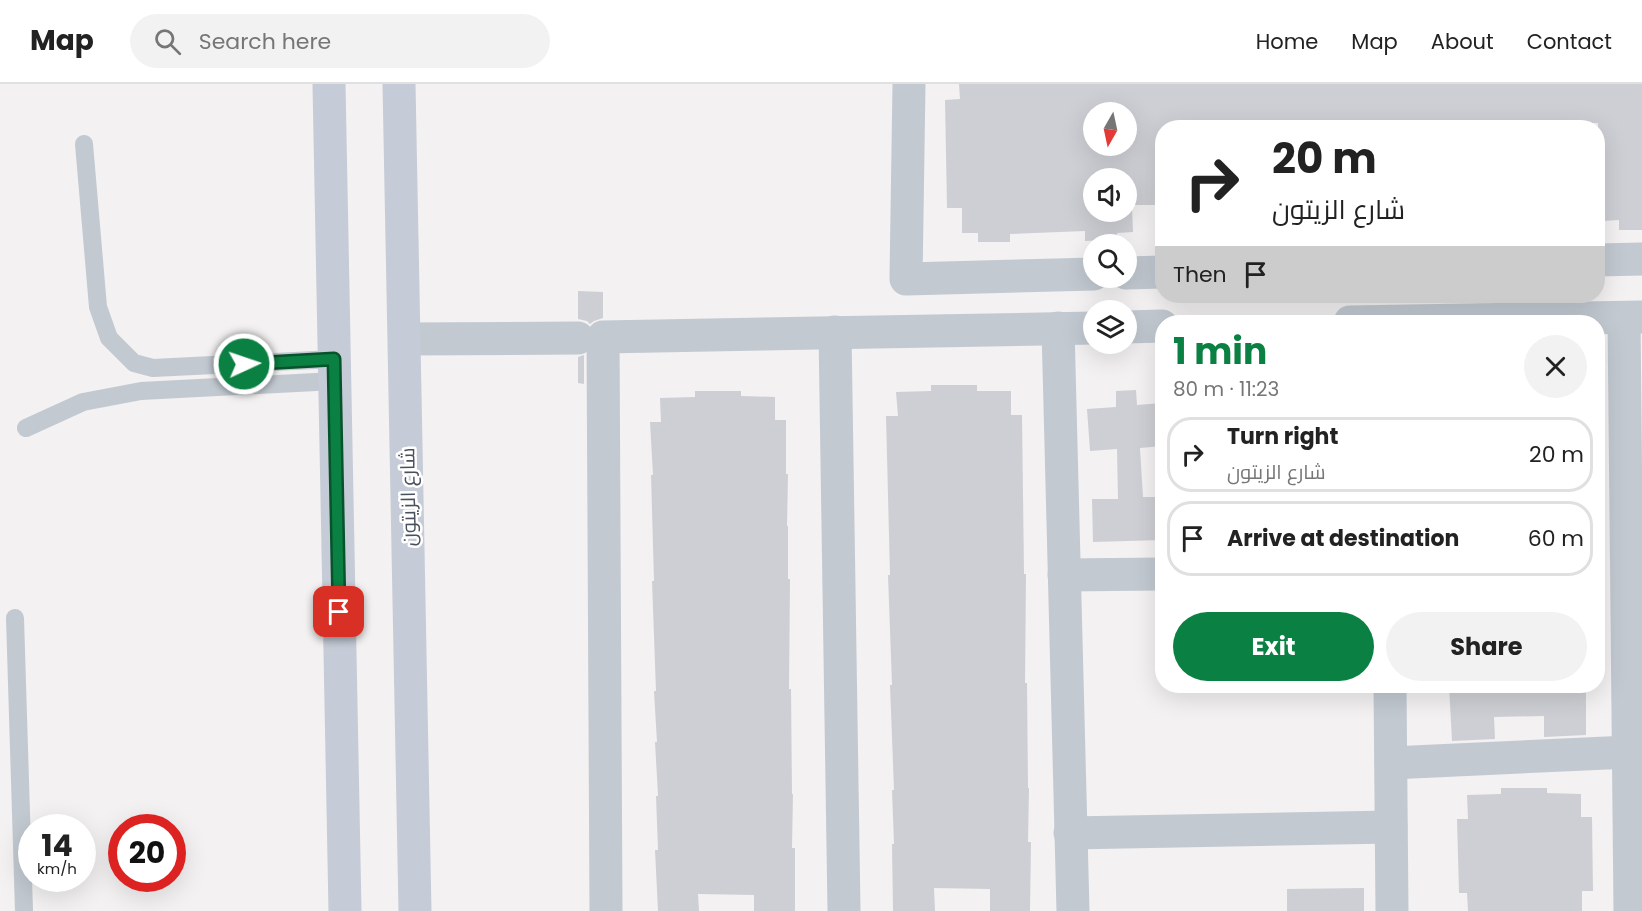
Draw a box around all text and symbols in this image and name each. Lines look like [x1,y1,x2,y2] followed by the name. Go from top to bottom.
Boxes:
[130,14,550,68] search box
[30,21,94,60] text: Map
[151,25,184,58] icon: search
[199,26,331,57] text: Search here
[1256,27,1318,56] text: Home
[1351,27,1398,56] text: Map
[1431,27,1494,56] text: About
[1527,27,1612,56] text: Contact
[1083,102,1137,156] north arrow
[1083,102,1137,354] map controls
[1272,129,1377,188] text: 20 m
[1173,144,1251,222] icon: right
[1083,168,1137,222] button: sound
[1272,191,1405,228] text: شارع الزيتون
[1083,234,1137,288] button: search
[1239,258,1272,291] icon: arrive
[1173,259,1227,290] text: Then
[1083,300,1137,354] button: layers
[1173,326,1267,377] text: 1 min
[212,332,276,396] position arrow
[1524,335,1587,398] button: close
[1173,375,1279,403] text: 80 m · 11:23
[1227,421,1338,452] text: Turn right
[1176,438,1209,471] icon: right
[1529,439,1584,470] text: 20 m
[393,447,423,547] street label: شارع الزيتون
[1227,458,1326,486] text: شارع الزيتون
[1176,522,1209,555] icon: arrive
[1227,523,1459,554] text: Arrive at destination
[1528,523,1584,554] text: 60 m
[313,586,364,637] pin
[322,595,355,628] icon: arrive
[1173,612,1374,681] button: Exit
[1386,612,1587,681] button: Share
[108,814,186,892] speed limit sign: 20
[41,824,73,867] text: 14
[37,858,77,879] text: km/h

